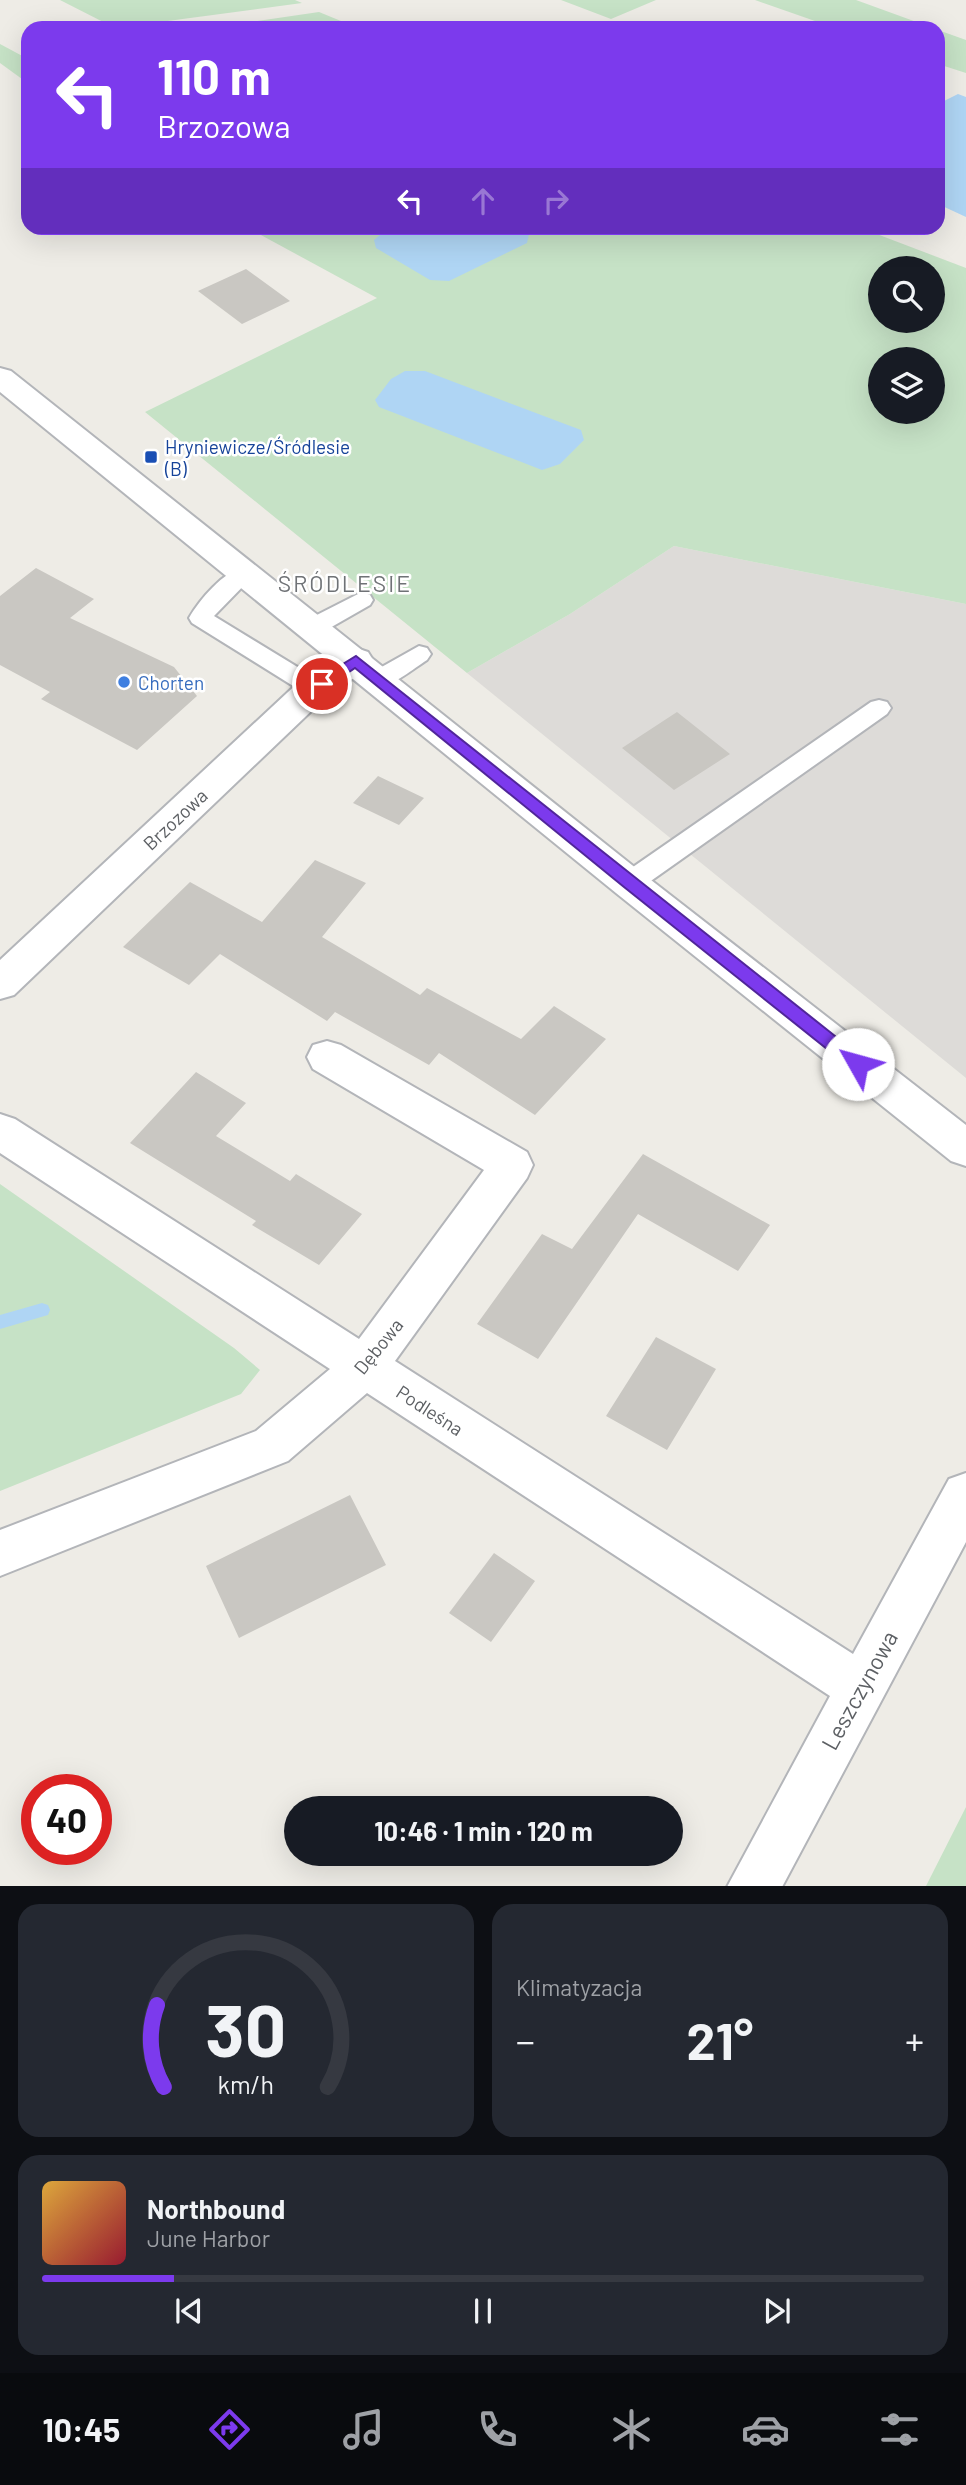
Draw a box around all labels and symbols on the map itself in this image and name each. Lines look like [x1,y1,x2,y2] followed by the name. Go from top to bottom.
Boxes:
[164,435,350,480] place label: Hryniewicze/Śródlesie (B)
[143,449,159,465] marker: Hryniewicze/Śródlesie (B)
[278,569,412,597] district label: ŚRÓDLESIE
[292,654,352,714] pin
[138,671,204,694] place label: Chorten
[116,674,132,690] marker: Chorten
[138,784,212,854] street label: Brzozowa
[821,1027,895,1101] position arrow
[349,1313,407,1379] street label: Dębowa
[392,1380,468,1440] street label: Podleśna
[815,1626,903,1754] street label: Leszczynowa
[21,1774,112,1865] speed limit sign: 40

